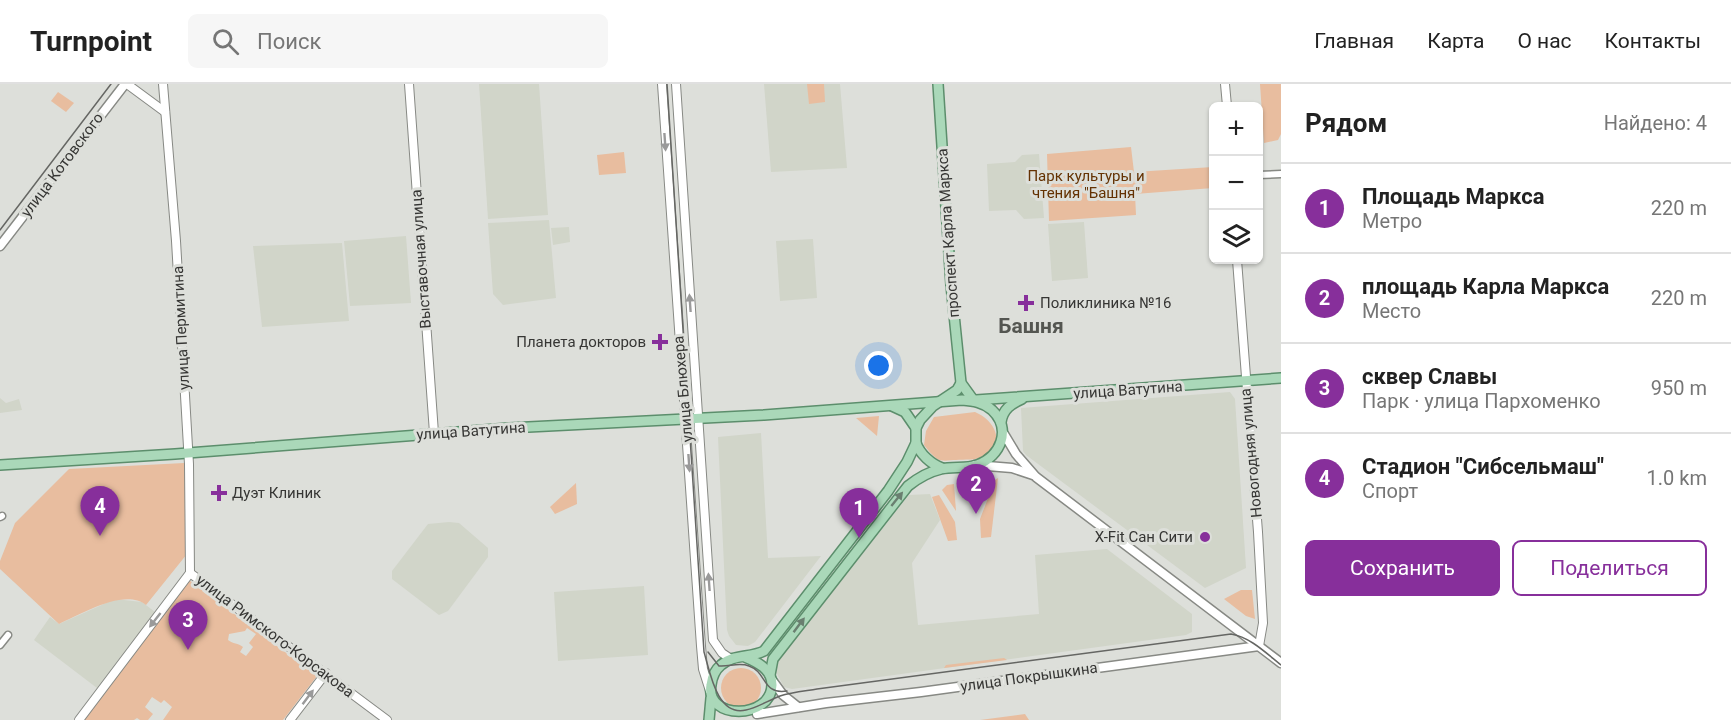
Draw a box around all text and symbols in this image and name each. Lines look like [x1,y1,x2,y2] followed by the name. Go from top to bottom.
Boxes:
[188,14,608,68] search box
[30,25,152,58] text: Turnpoint
[209,25,242,58] icon: search
[257,29,321,54] text: Поиск
[1314,29,1394,53] text: Главная
[1427,29,1484,53] text: Карта
[1517,29,1572,53] text: О нас
[1605,29,1701,53] text: Контакты
[1209,102,1263,264] map controls
[1209,102,1263,156] button: +
[1305,108,1387,138] text: Рядом
[17,109,107,221] street label: улица Котовского
[1604,111,1707,135] text: Найдено: 4
[661,133,670,152] one-way arrow
[933,148,963,318] street label: проспект Карла Маркса
[1209,156,1263,210] button: −
[1027,167,1145,202] park label: Парк культуры и чтения "Башня"
[1362,184,1544,209] text: Площадь Маркса
[407,189,435,329] street label: Выставочная улица
[1319,196,1330,220] text: 1
[1651,196,1707,220] text: 220 m
[1362,209,1422,233] text: Метро
[1209,210,1263,264] button: layers
[169,265,193,391] street label: улица Пермитина
[1362,274,1609,299] text: площадь Карла Маркса
[1319,286,1330,310] text: 2
[1651,286,1707,310] text: 220 m
[686,294,695,313] one-way arrow
[1017,294,1035,312] marker: Поликлиника №16
[1040,294,1171,312] place label: Поликлиника №16
[1362,299,1421,323] text: Место
[998,314,1064,338] district label: Башня
[516,333,646,351] place label: Планета докторов
[651,333,669,351] marker: Планета докторов
[669,335,697,443] street label: улица Блюхера
[864,351,893,380] your location
[1362,364,1497,389] text: сквер Славы
[1319,376,1330,400] text: 3
[1651,376,1707,400] text: 950 m
[1073,377,1183,403] street label: улица Ватутина
[1236,388,1266,518] street label: Новогодняя улица
[1362,389,1601,413] text: Парк · улица Пархоменко
[416,418,526,444] street label: улица Ватутина
[684,453,693,472] one-way arrow
[1362,454,1604,479] text: Стадион "Сибсельмаш"
[956,464,996,514] pin: 2
[1319,466,1330,490] text: 4
[1647,466,1707,490] text: 1.0 km
[1362,479,1418,503] text: Спорт
[210,484,228,502] marker: Дуэт Клиник
[232,484,321,502] place label: Дуэт Клиник
[80,486,120,536] pin: 4
[840,488,878,538] pin: 1
[890,492,903,507] one-way arrow
[1095,528,1193,546] place label: X-Fit Сан Сити
[1198,530,1212,544] marker: X-Fit Сан Сити
[1305,540,1500,596] button: Сохранить
[1512,540,1707,596] button: Поделиться
[193,571,357,701] street label: улица Римского-Корсакова
[704,572,714,591] one-way arrow
[168,600,207,650] pin: 3
[149,611,161,627] one-way arrow
[792,618,804,633] one-way arrow
[959,658,1099,696] street label: улица Покрышкина
[302,689,314,704] one-way arrow

